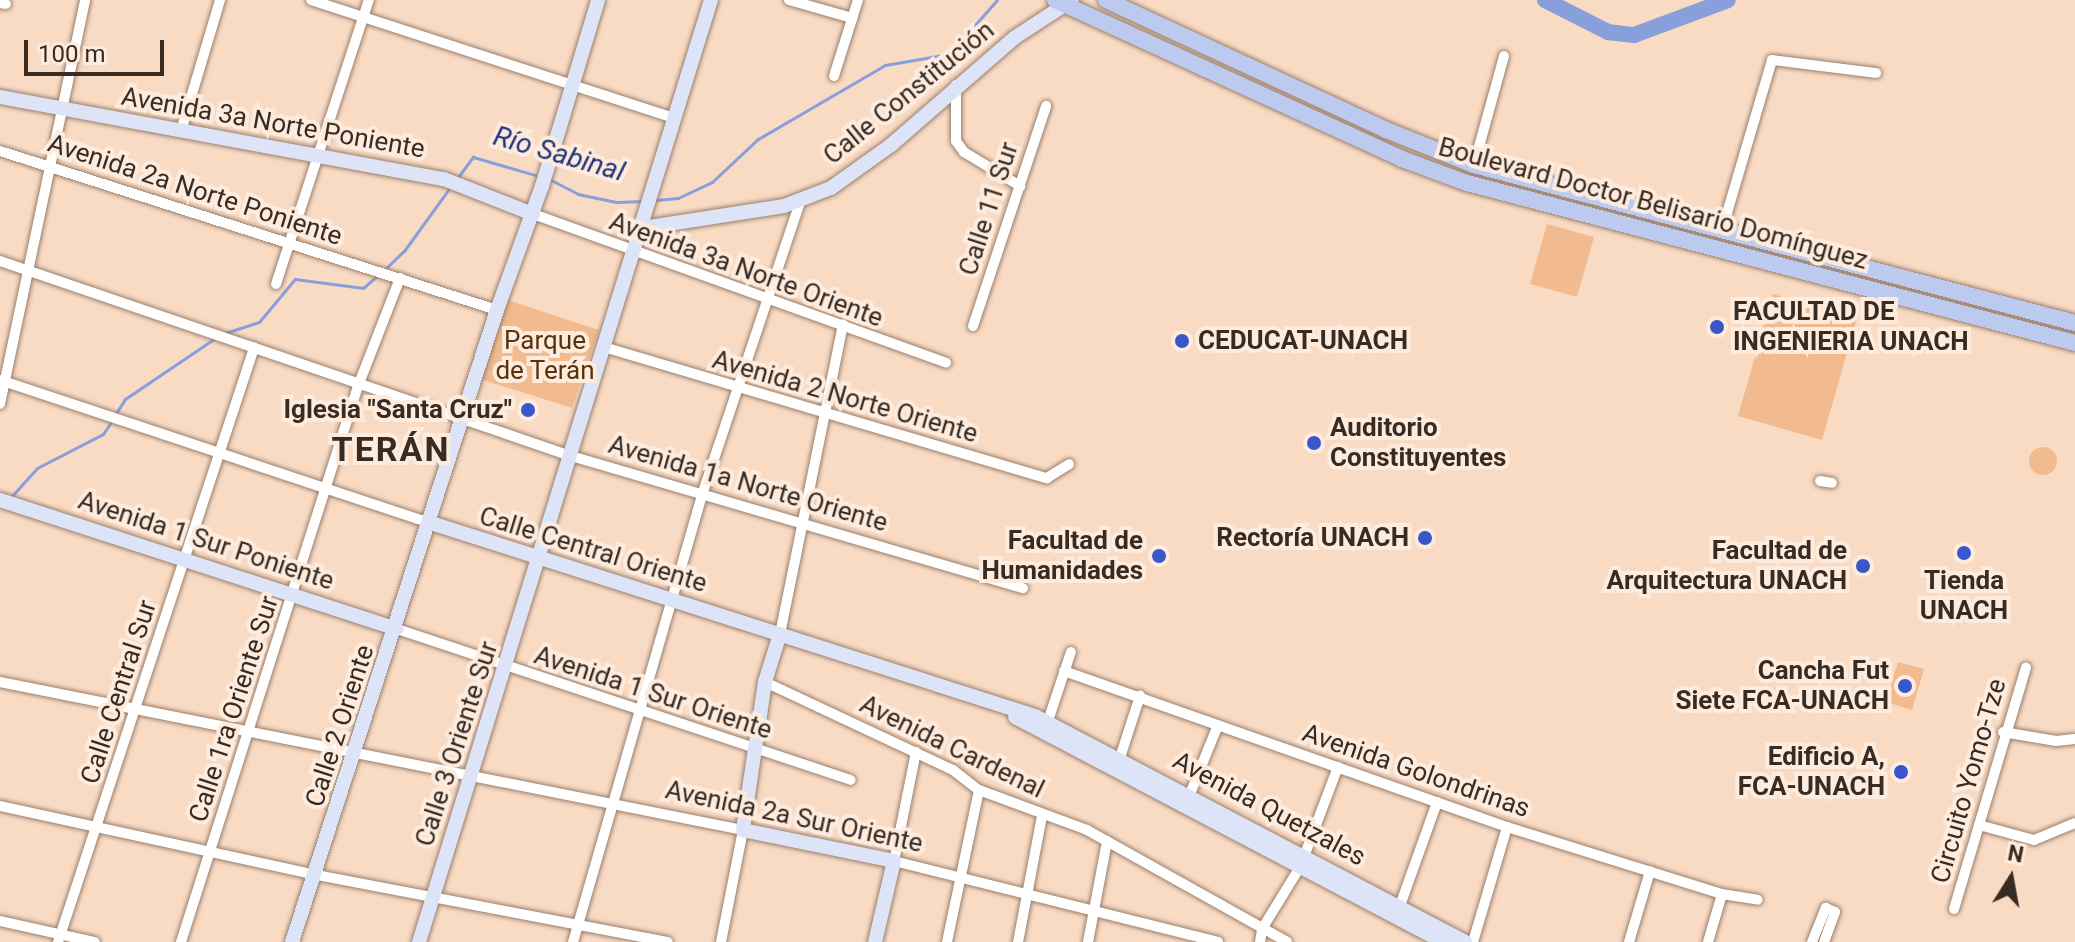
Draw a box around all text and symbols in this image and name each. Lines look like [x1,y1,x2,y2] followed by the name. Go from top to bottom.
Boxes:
[817,15,1001,171] street label: Calle Constitución
[28,24,168,74] scale bar
[38,40,105,68] text: 100 m
[119,81,427,165] street label: Avenida 3a Norte Poniente
[489,119,629,189] water label: Río Sabinal
[44,128,346,252] street label: Avenida 2a Norte Poniente
[1435,132,1871,276] street label: Boulevard Doctor Belisario Domínguez
[953,138,1025,280] street label: Calle 11 Sur
[605,206,887,334] street label: Avenida 3a Norte Oriente
[1733,296,1969,358] place label: FACULTAD DE INGENIERIA UNACH
[1708,318,1726,336] marker: FACULTAD DE INGENIERIA UNACH
[495,325,595,386] park label: Parque de Terán
[1198,325,1408,357] place label: CEDUCAT-UNACH
[1173,332,1191,350] marker: CEDUCAT-UNACH
[709,344,981,450] street label: Avenida 2 Norte Oriente
[283,394,512,426] place label: Iglesia "Santa Cruz"
[519,401,537,419] marker: Iglesia "Santa Cruz"
[1330,412,1506,474] place label: Auditorio Constituyentes
[605,429,891,539] street label: Avenida 1a Norte Oriente
[332,430,450,470] district label: TERÁN
[1305,434,1323,452] marker: Auditorio Constituyentes
[74,485,338,597] street label: Avenida 1 Sur Poniente
[476,501,710,599] street label: Calle Central Oriente
[1216,522,1409,554] place label: Rectoría UNACH
[982,525,1143,586] place label: Facultad de Humanidades
[1416,529,1434,547] marker: Rectoría UNACH
[1607,535,1847,596] place label: Facultad de Arquitectura UNACH
[1955,544,1973,562] marker: Tienda UNACH
[1150,547,1168,565] marker: Facultad de Humanidades
[1854,557,1872,575] marker: Facultad de Arquitectura UNACH
[1920,565,2008,626] place label: Tienda UNACH
[183,592,285,826] street label: Calle 1ra Oriente Sur
[75,596,163,788] street label: Calle Central Sur
[409,638,505,850] street label: Calle 3 Oriente Sur
[530,640,776,746] street label: Avenida 1 Sur Oriente
[299,641,381,811] street label: Calle 2 Oriente
[1675,655,1889,716] place label: Cancha Fut Siete FCA-UNACH
[1925,675,2013,887] street label: Circuito Yomo-Tze
[1896,677,1914,695] marker: Cancha Fut Siete FCA-UNACH
[855,689,1049,805] street label: Avenida Cardenal
[1298,717,1534,825] street label: Avenida Golondrinas
[1738,741,1885,802] place label: Edificio A, FCA-UNACH
[1167,745,1371,873] street label: Avenida Quetzales
[1892,763,1910,781] marker: Edificio A, FCA-UNACH
[663,774,925,860] street label: Avenida 2a Sur Oriente
[1971,838,2051,918] north arrow
[2006,840,2026,868] text: N

